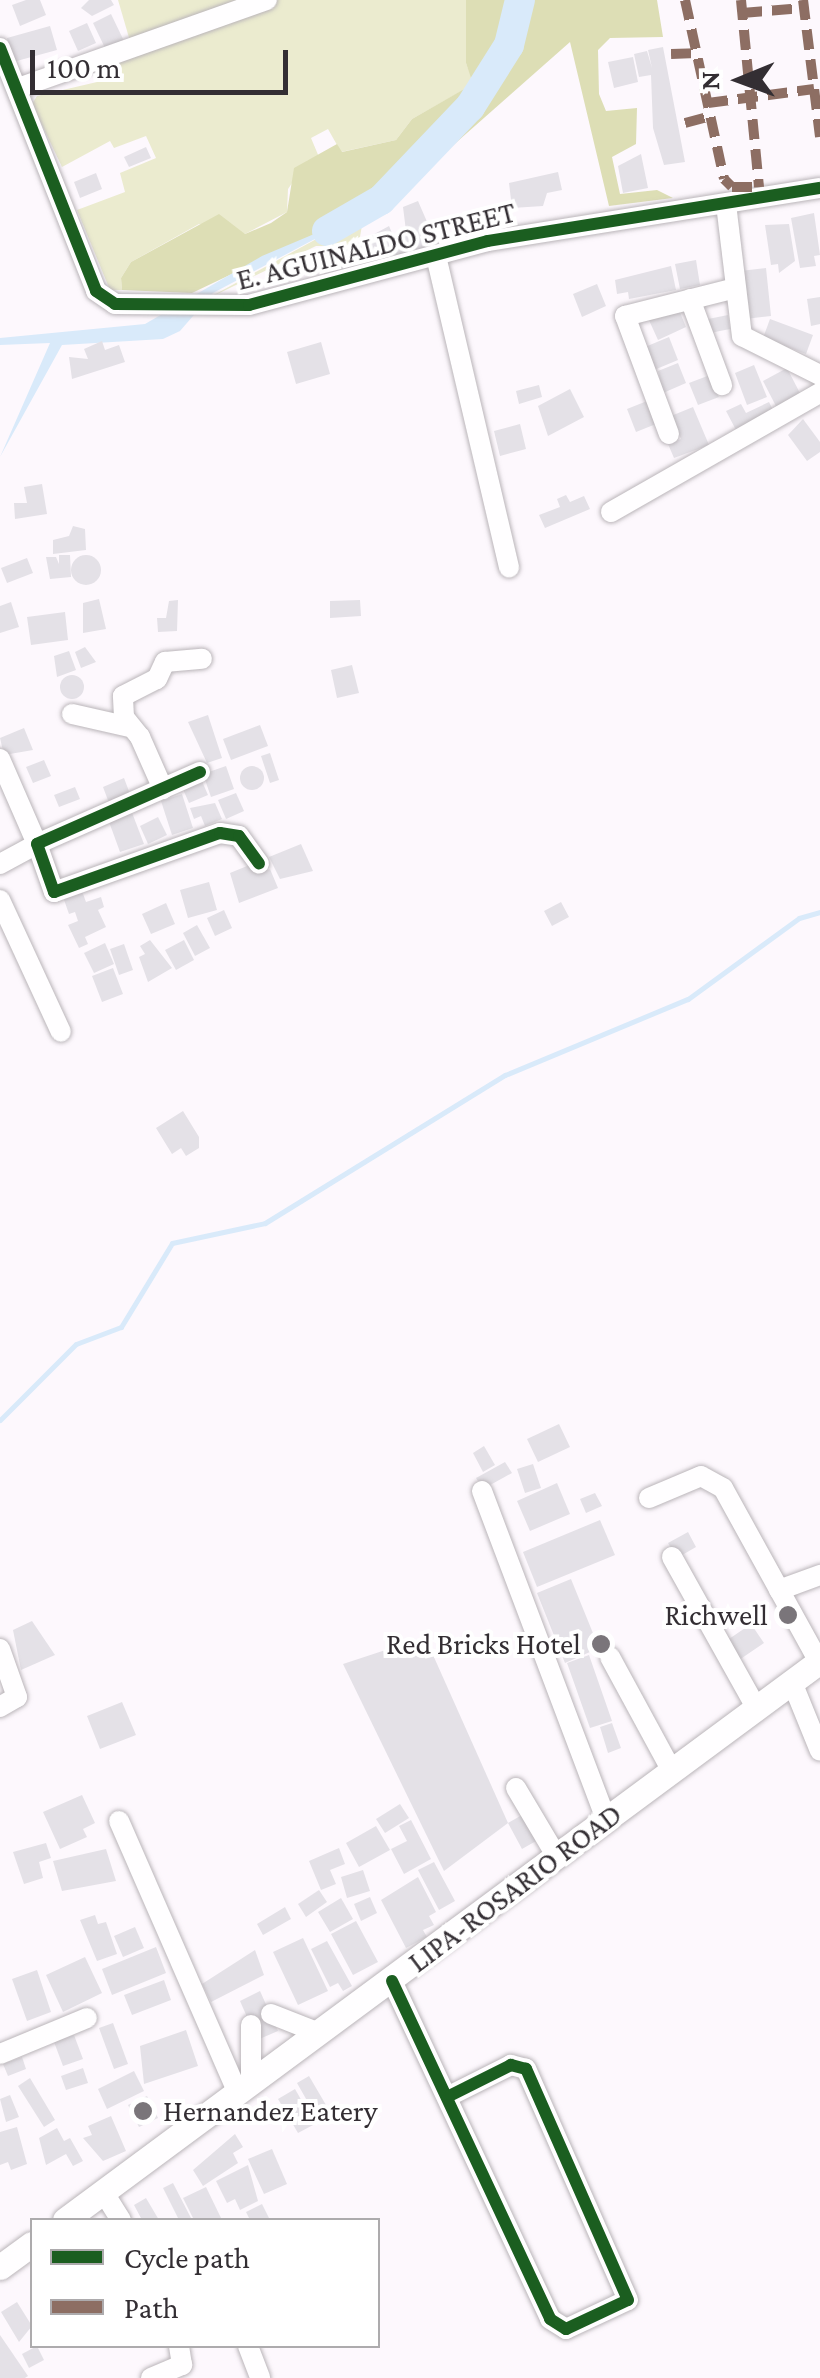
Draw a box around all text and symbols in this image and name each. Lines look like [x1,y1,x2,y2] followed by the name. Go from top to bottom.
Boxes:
[35,30,292,92] scale bar
[690,30,790,130] north arrow
[47,51,121,84] text: 100 m
[694,71,725,90] text: N
[233,194,519,298] street label: E. AGUINALDO STREET
[664,1597,768,1633] place label: Richwell
[777,1604,799,1626] marker: Richwell
[386,1626,581,1662] place label: Red Bricks Hotel
[590,1633,612,1655] marker: Red Bricks Hotel
[401,1796,629,1980] street label: LIPA-ROSARIO ROAD
[163,2093,378,2129] place label: Hernandez Eatery
[132,2100,154,2122] marker: Hernandez Eatery
[30,2218,380,2348] legend
[124,2241,250,2274] text: Cycle path
[124,2291,179,2324] text: Path

